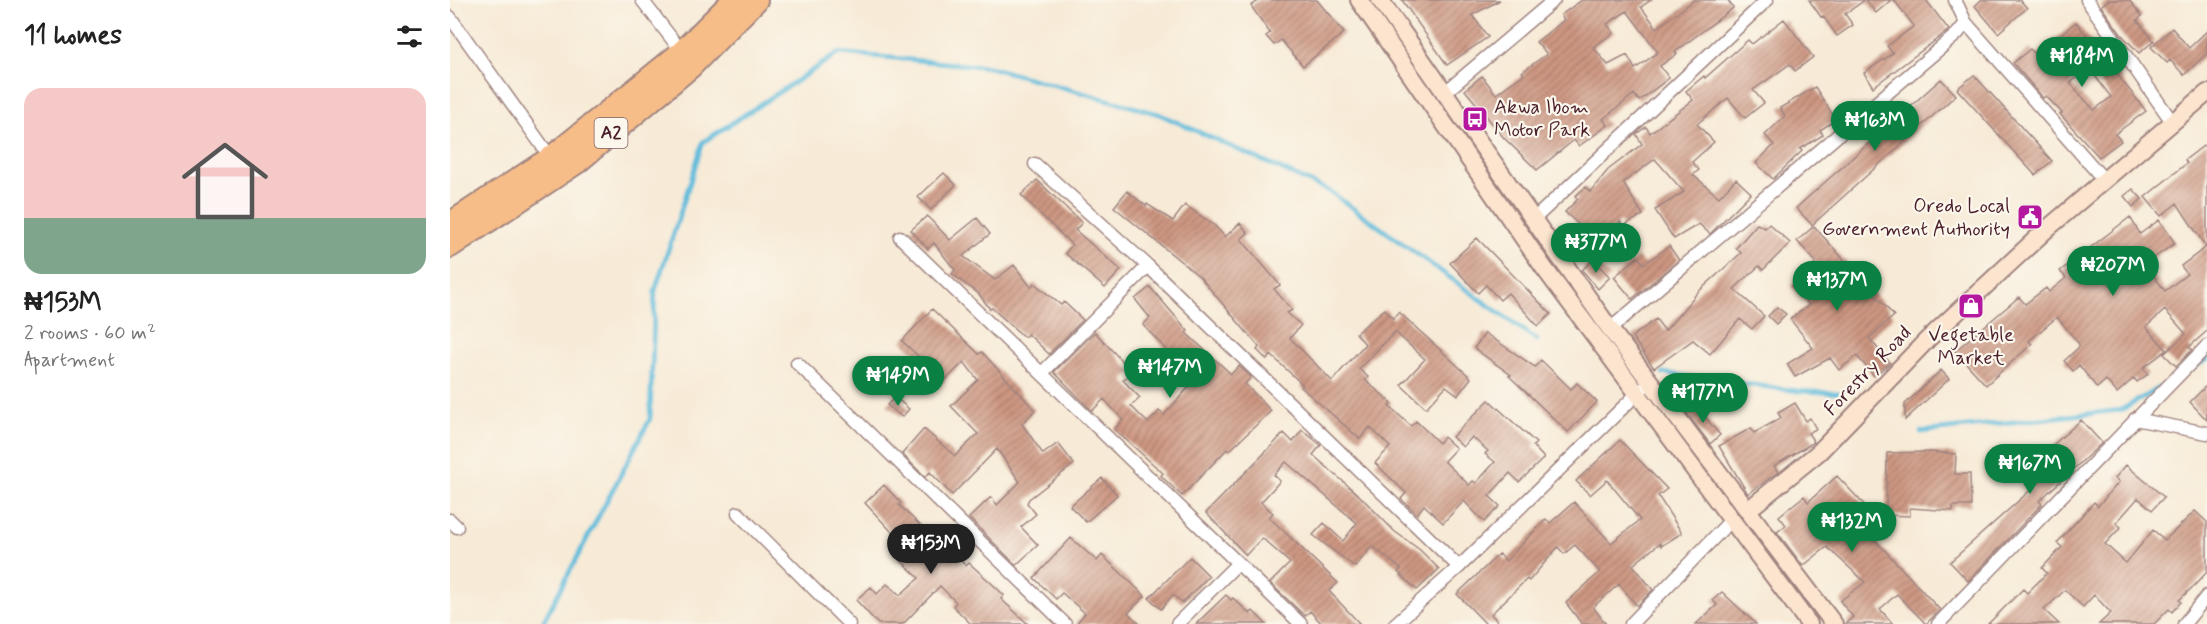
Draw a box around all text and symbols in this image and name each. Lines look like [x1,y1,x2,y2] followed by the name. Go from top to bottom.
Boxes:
[24,19,122,53] text: 11 homes
[393,20,426,53] icon: filters
[2040,37,2124,88] pin: ₦184M
[2050,43,2114,70] text: ₦184M
[1494,94,1590,144] place label: Akwa Ibom Motor Park
[1833,101,1917,152] pin: ₦163M
[1460,104,1490,134] bus stop icon: Akwa Ibom Motor Park
[1845,107,1905,134] text: ₦163M
[594,118,628,148] road number: A2
[171,127,279,235] icon: home
[1822,193,2010,243] place label: Oredo Local Government Authority
[2015,202,2045,232] public building icon: Oredo Local Government Authority
[1554,223,1638,274] pin: ₦377M
[1565,229,1627,256] text: ₦377M
[2071,246,2155,297] pin: ₦207M
[2081,252,2145,279] text: ₦207M
[1795,261,1879,312] pin: ₦137M
[1807,267,1867,294] text: ₦137M
[24,286,102,320] text: ₦153M
[1956,291,1986,321] shop icon: Vegetable Market
[24,320,156,347] text: 2 rooms · 60 m²
[1818,320,1918,422] street label: Forestry Road
[1928,322,2014,372] place label: Vegetable Market
[24,347,115,374] text: Apartment
[1128,348,1212,399] pin: ₦147M
[1138,354,1202,381] text: ₦147M
[856,356,940,407] pin: ₦149M
[866,362,930,389] text: ₦149M
[1661,373,1745,424] pin: ₦177M
[1672,379,1734,406] text: ₦177M
[1988,444,2072,495] pin: ₦167M
[1998,450,2062,477] text: ₦167M
[1810,502,1894,553] pin: ₦132M
[1821,508,1883,535] text: ₦132M
[889,524,973,575] pin: ₦153M
[901,530,961,557] text: ₦153M

